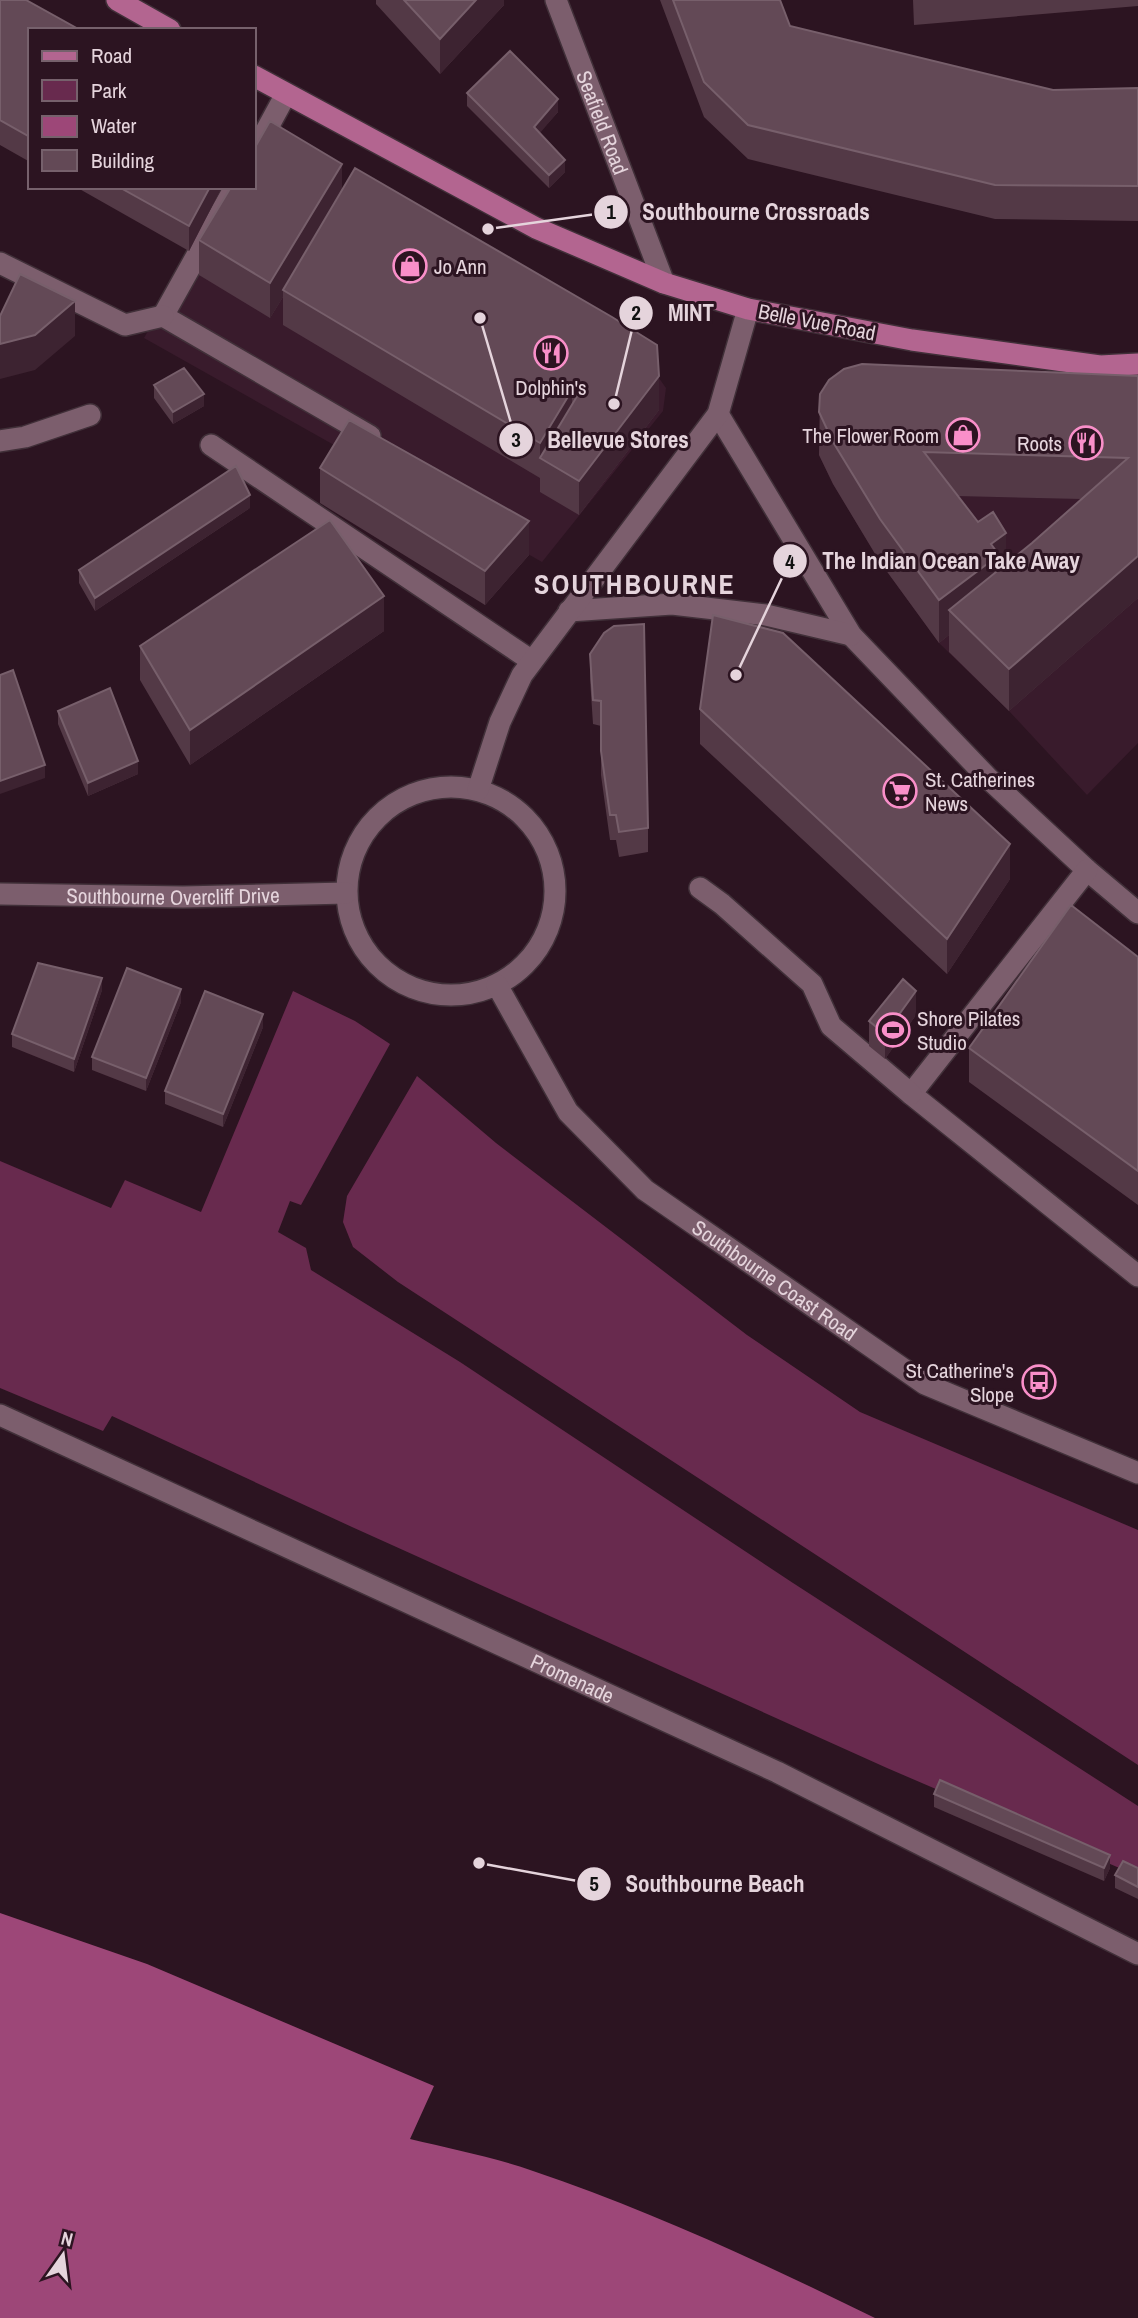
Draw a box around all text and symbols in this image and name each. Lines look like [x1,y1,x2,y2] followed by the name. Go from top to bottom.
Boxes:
[28,28,256,189] legend
[91,41,132,70] text: Road
[570,66,636,179] street label: Seafield Road
[91,76,127,105] text: Park
[91,111,137,140] text: Water
[91,146,155,175] text: Building
[594,190,884,234] callout: Southbourne Crossroads
[642,196,870,227] text: Southbourne Crossroads
[606,197,616,226] text: 1
[391,247,429,285] shop icon: Jo Ann
[434,252,487,281] place label: Jo Ann
[619,291,728,335] callout: MINT
[756,296,878,348] street label: Belle Vue Road
[668,297,715,328] text: MINT
[631,298,641,327] text: 2
[532,334,570,372] restaurant icon: Dolphin's
[515,373,587,402] place label: Dolphin's
[944,416,982,454] shop icon: The Flower Room
[499,418,703,462] callout: Bellevue Stores
[802,421,939,450] place label: The Flower Room
[547,424,689,455] text: Bellevue Stores
[1067,424,1105,462] restaurant icon: Roots
[511,425,521,454] text: 3
[1017,429,1062,458] place label: Roots
[773,539,1094,583] callout: The Indian Ocean Take Away
[822,545,1080,576] text: The Indian Ocean Take Away
[785,547,795,576] text: 4
[534,565,736,603] district label: SOUTHBOURNE
[925,765,1035,818] place label: St. Catherines News
[881,772,919,810] supermarket icon: St. Catherines News
[66,880,280,912] street label: Southbourne Overcliff Drive
[917,1004,1020,1057] place label: Shore Pilates Studio
[874,1011,912,1049] sports icon: Shore Pilates Studio
[687,1213,863,1347] street label: Southbourne Coast Road
[905,1356,1014,1409] place label: St Catherine's Slope
[1020,1363,1058,1401] bus stop icon: St Catherine's Slope
[526,1646,619,1710] street label: Promenade
[577,1862,819,1906] callout: Southbourne Beach
[625,1868,805,1899] text: Southbourne Beach
[589,1869,599,1898] text: 5
[28,2220,98,2290] north arrow
[59,2225,76,2252] text: N

